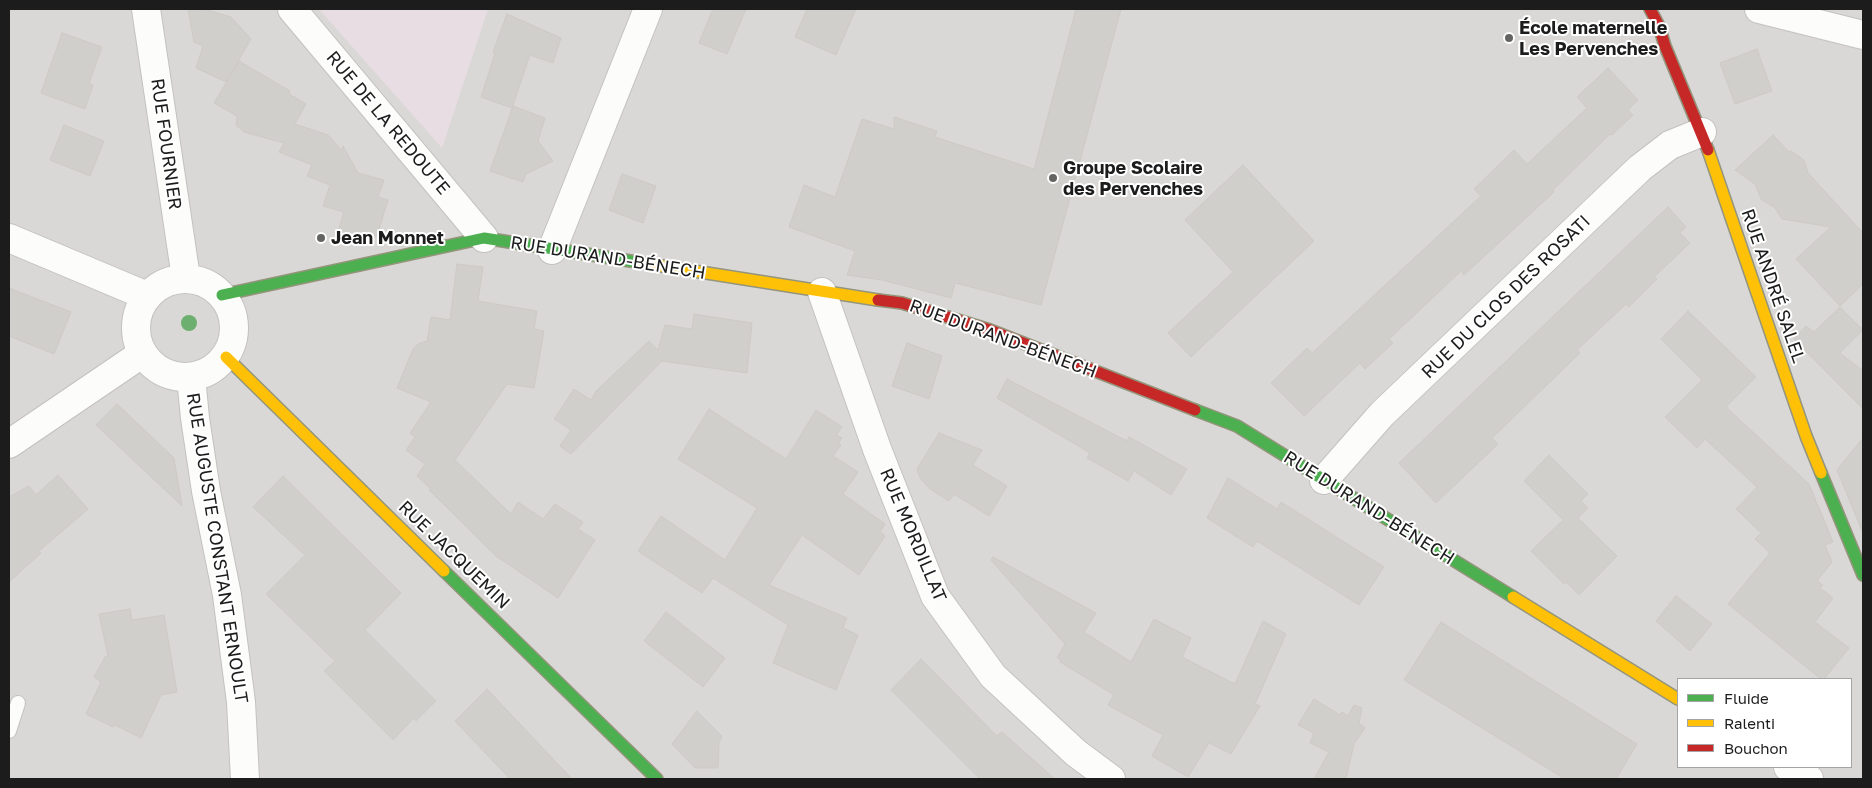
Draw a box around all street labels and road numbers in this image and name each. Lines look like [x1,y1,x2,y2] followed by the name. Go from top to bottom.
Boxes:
[322,47,454,199] street label: RUE DE LA REDOUTE
[146,77,186,211] street label: RUE FOURNIER
[1736,206,1810,366] street label: RUE ANDRÉ SALEL
[1417,211,1595,383] street label: RUE DU CLOS DES ROSATI
[509,232,707,284] street label: RUE DURAND-BÉNECH
[907,295,1099,383] street label: RUE DURAND-BÉNECH
[182,391,252,705] street label: RUE AUGUSTE CONSTANT ERNOULT
[1280,447,1458,569] street label: RUE DURAND-BÉNECH
[875,465,951,605] street label: RUE MORDILLAT
[394,496,514,614] street label: RUE JACQUEMIN

